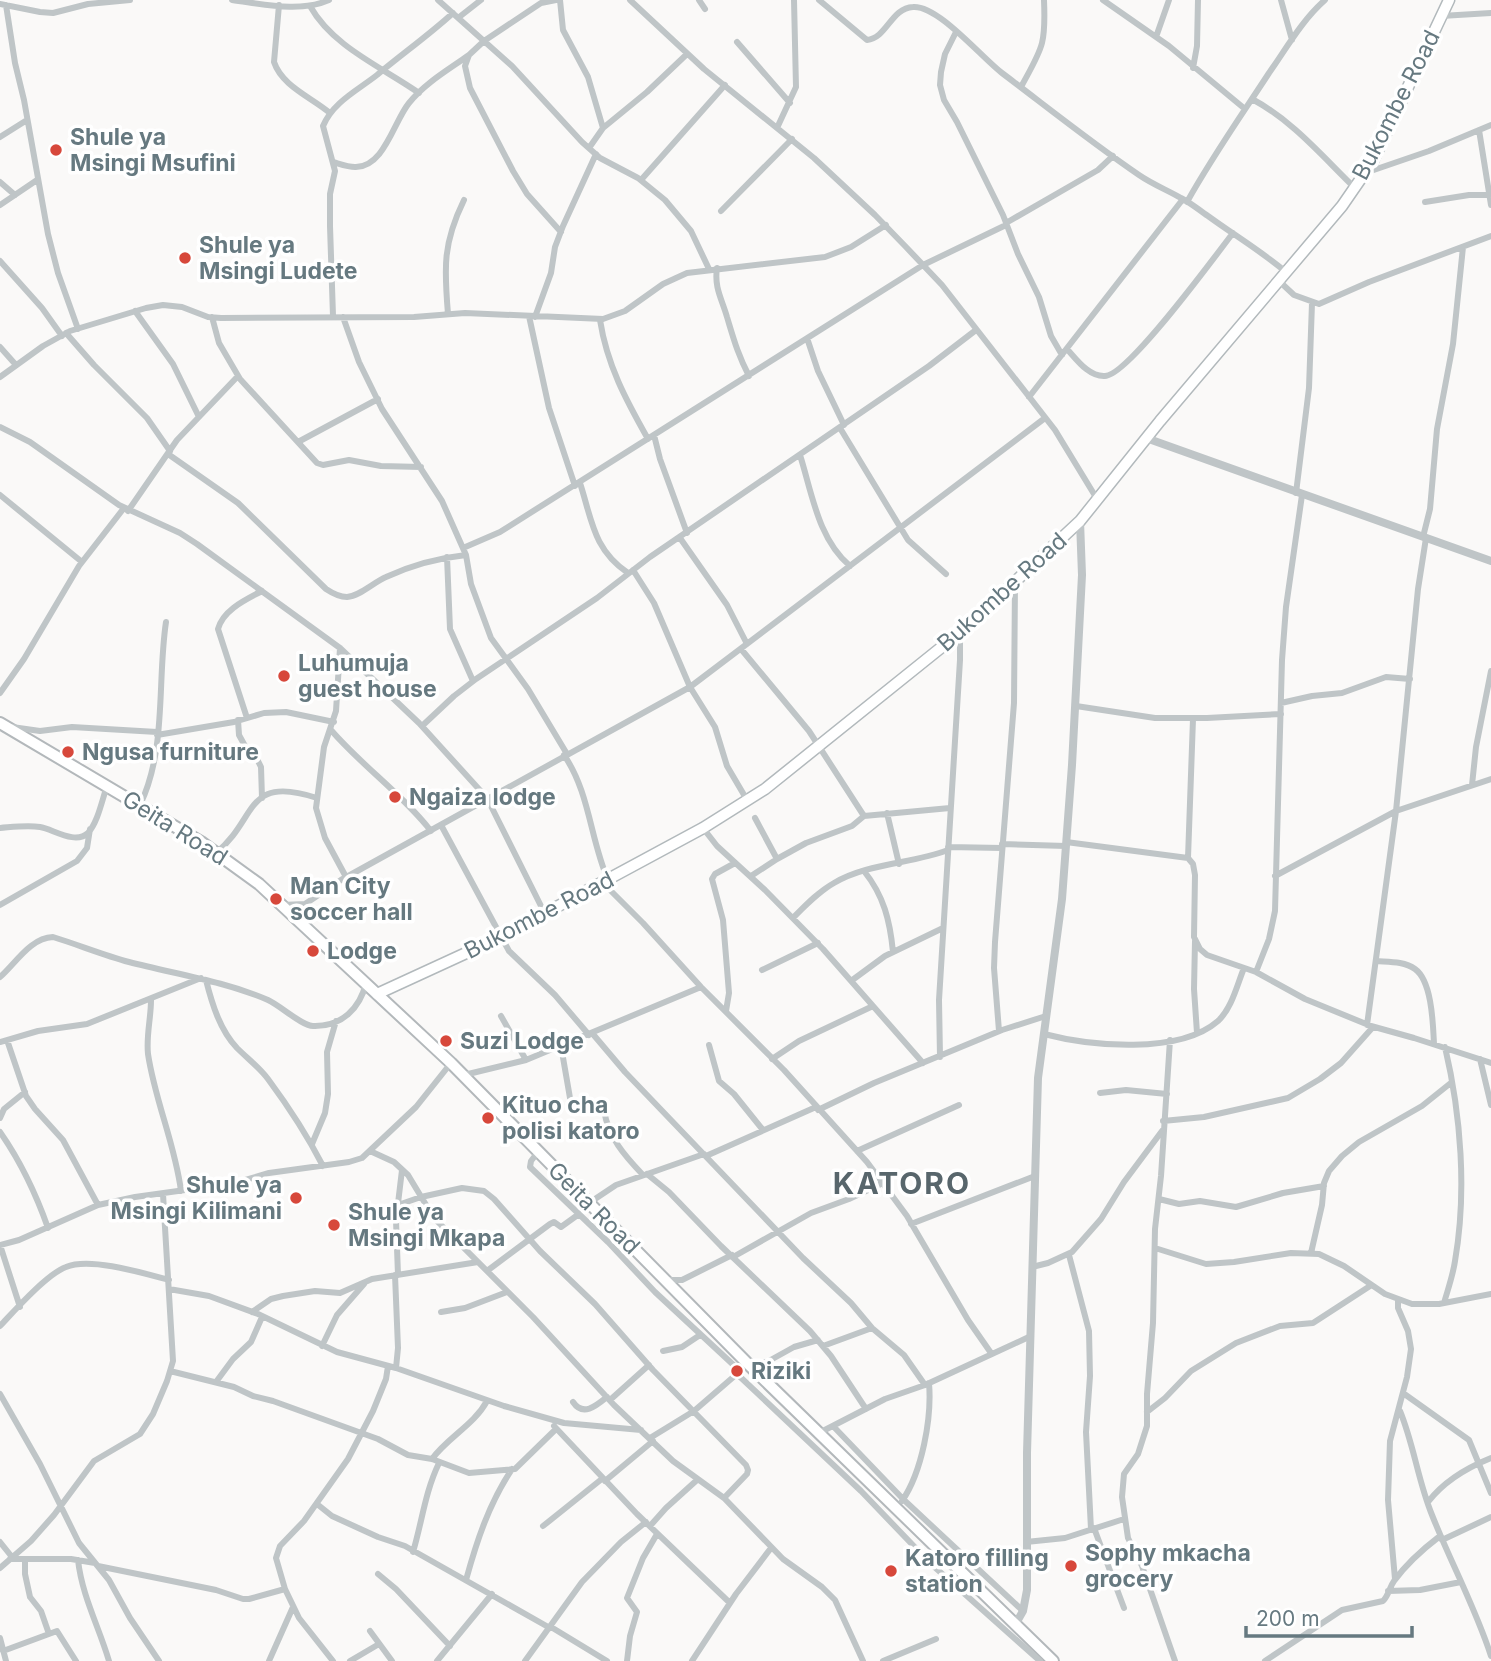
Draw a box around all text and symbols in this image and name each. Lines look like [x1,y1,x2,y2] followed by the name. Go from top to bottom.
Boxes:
[1346,26,1446,184] street label: Bukombe Road
[70,123,236,177] place label: Shule ya Msingi Msufini
[48,142,64,158] marker: Shule ya Msingi Msufini
[199,231,358,285] place label: Shule ya Msingi Ludete
[177,250,193,266] marker: Shule ya Msingi Ludete
[932,527,1072,657] street label: Bukombe Road
[298,649,437,703] place label: Luhumuja guest house
[276,668,292,684] marker: Luhumuja guest house
[82,738,259,766] place label: Ngusa furniture
[60,744,76,760] marker: Ngusa furniture
[409,783,556,811] place label: Ngaiza lodge
[117,785,233,871] street label: Geita Road
[387,789,403,805] marker: Ngaiza lodge
[460,865,618,965] street label: Bukombe Road
[290,872,413,926] place label: Man City soccer hall
[268,891,284,907] marker: Man City soccer hall
[327,937,397,965] place label: Lodge
[305,943,321,959] marker: Lodge
[460,1027,584,1055] place label: Suzi Lodge
[438,1033,454,1049] marker: Suzi Lodge
[502,1091,640,1145] place label: Kituo cha polisi katoro
[480,1110,496,1126] marker: Kituo cha polisi katoro
[542,1156,646,1260] street label: Geita Road
[833,1165,971,1201] district label: KATORO
[111,1171,282,1225] place label: Shule ya Msingi Kilimani
[288,1190,304,1206] marker: Shule ya Msingi Kilimani
[348,1198,505,1252] place label: Shule ya Msingi Mkapa
[326,1217,342,1233] marker: Shule ya Msingi Mkapa
[751,1357,811,1385] place label: Riziki
[729,1363,745,1379] marker: Riziki
[1085,1539,1251,1593] place label: Sophy mkacha grocery
[905,1544,1049,1598] place label: Katoro filling station
[1063,1558,1079,1574] marker: Sophy mkacha grocery
[883,1563,899,1579] marker: Katoro filling station
[1246,1594,1412,1638] scale bar
[1256,1606,1320,1631] text: 200 m

